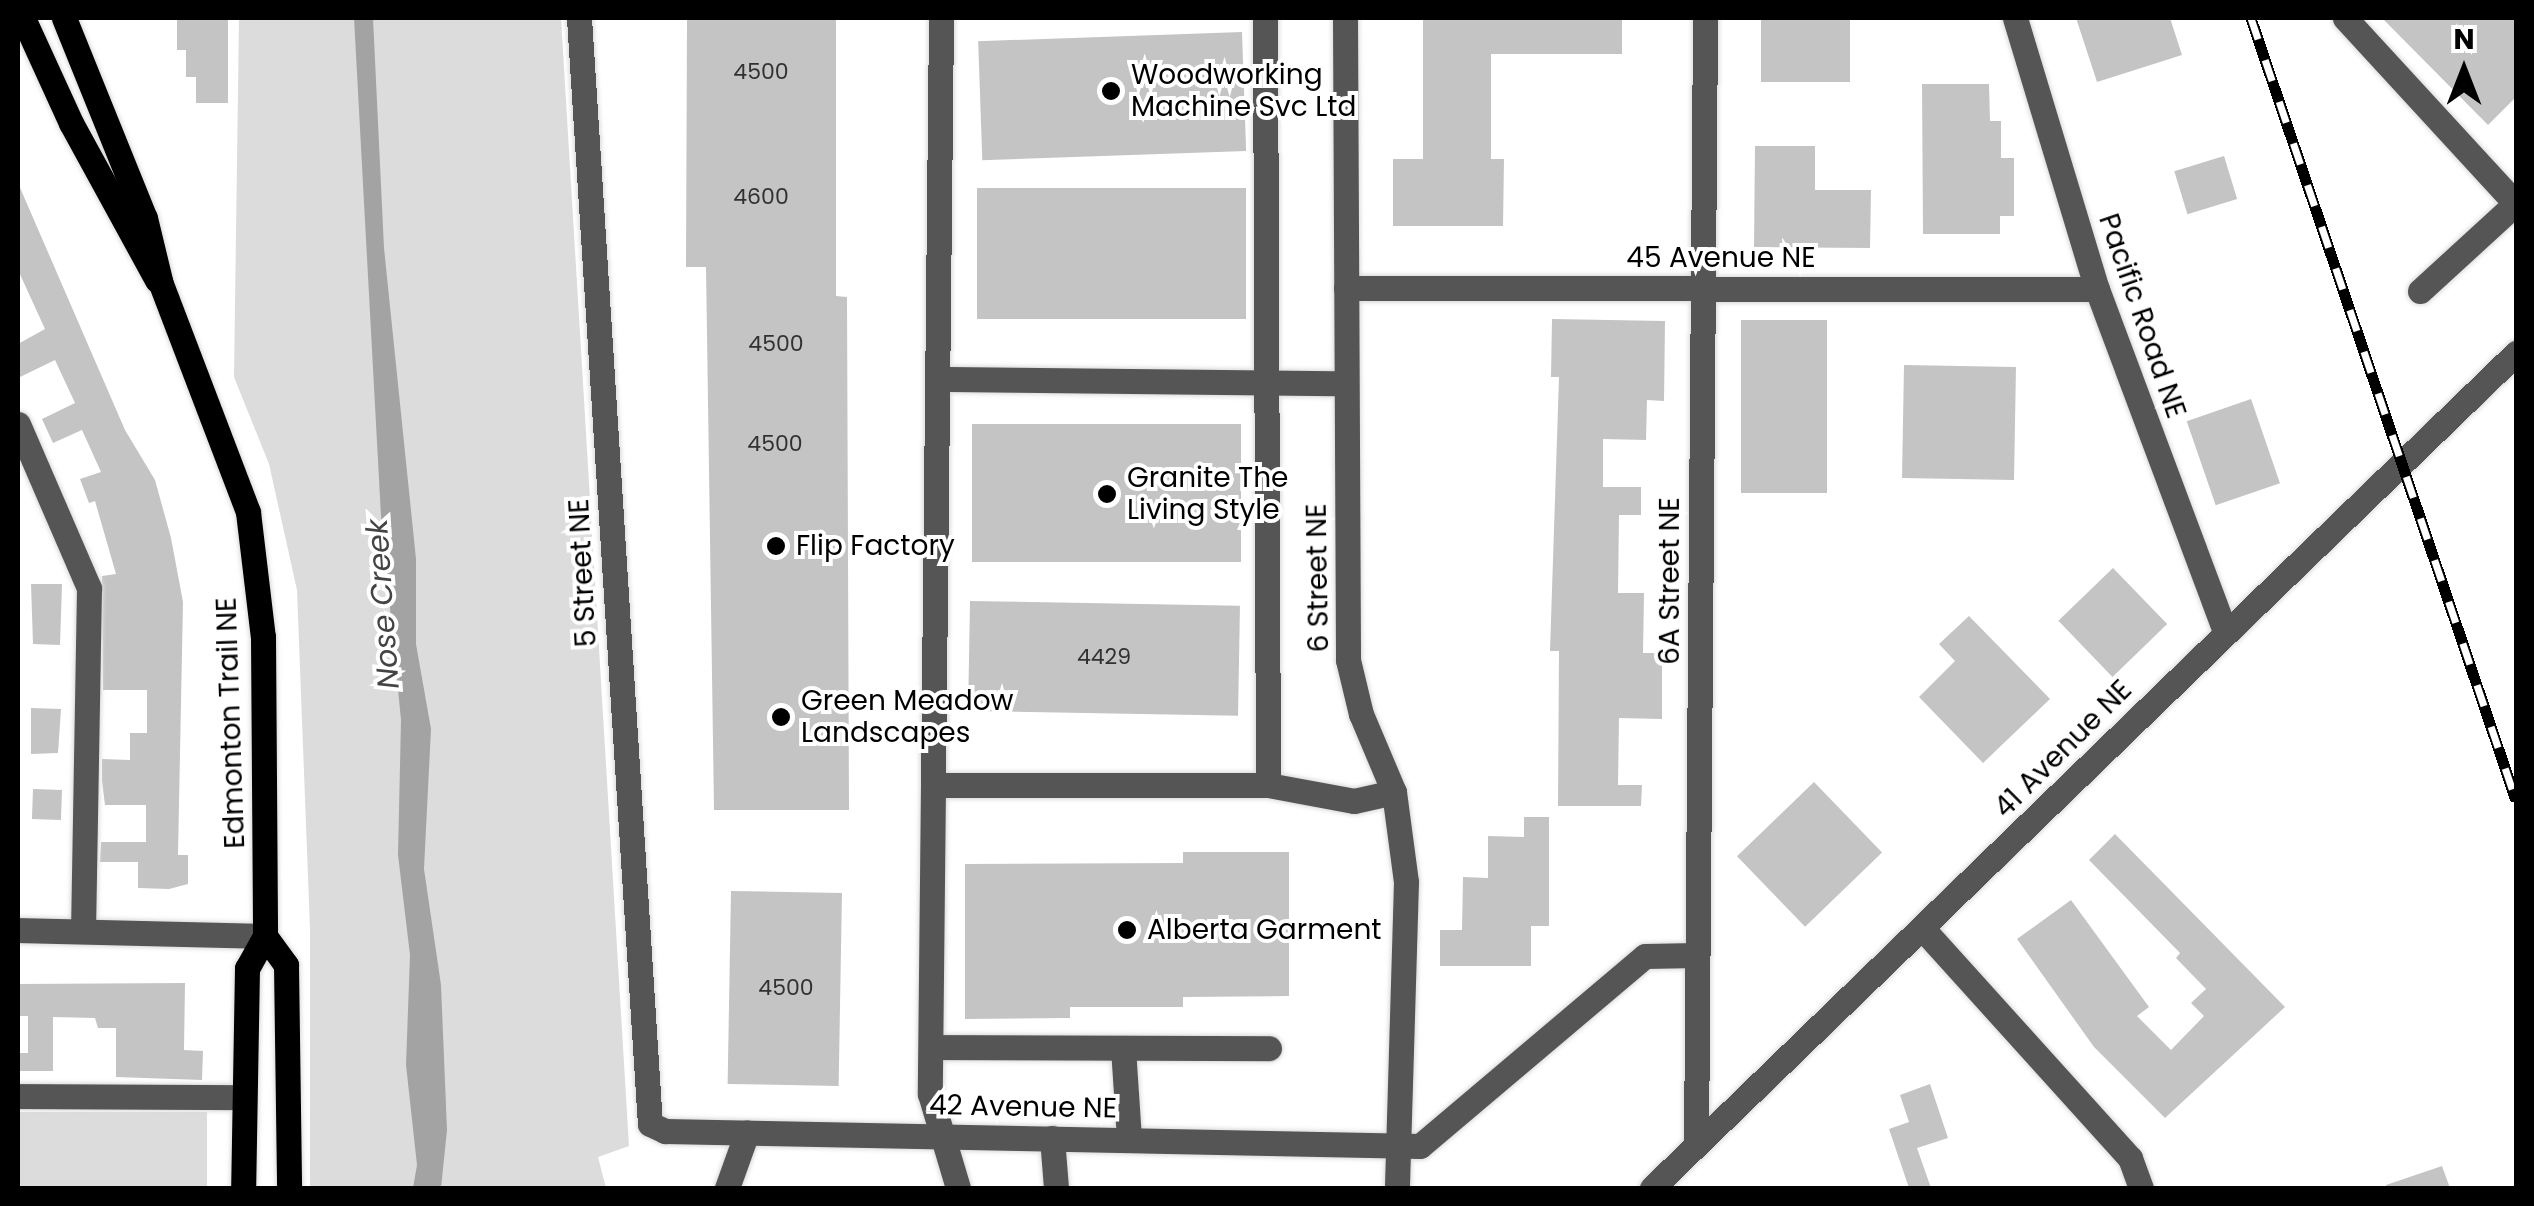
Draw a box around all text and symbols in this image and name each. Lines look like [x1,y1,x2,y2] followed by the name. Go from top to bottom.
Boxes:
[2414,20,2514,120] north arrow
[2453,20,2475,59] text: N
[1131,58,1356,124] place label: Woodworking Machine Svc Ltd
[733,59,789,85] house number: 4500
[1100,80,1122,102] marker: Woodworking Machine Svc Ltd
[733,184,789,210] house number: 4600
[2091,209,2193,423] street label: Pacific Road NE
[1626,241,1816,275] street label: 45 Avenue NE
[748,331,804,357] house number: 4500
[747,431,803,457] house number: 4500
[1127,461,1288,527] place label: Granite The Living Style
[1096,483,1118,505] marker: Granite The Living Style
[1653,497,1687,665] street label: 6A Street NE
[562,498,604,648] street label: 5 Street NE
[1300,503,1336,653] street label: 6 Street NE
[359,518,407,690] water label: Nose Creek
[796,529,955,563] place label: Flip Factory
[765,535,787,557] marker: Flip Factory
[210,597,252,849] street label: Edmonton Trail NE
[1077,644,1131,670] house number: 4429
[1987,673,2139,825] street label: 41 Avenue NE
[801,684,1014,750] place label: Green Meadow Landscapes
[770,706,792,728] marker: Green Meadow Landscapes
[1147,913,1382,947] place label: Alberta Garment
[1116,919,1138,941] marker: Alberta Garment
[758,975,814,1001] house number: 4500
[929,1089,1117,1125] street label: 42 Avenue NE

